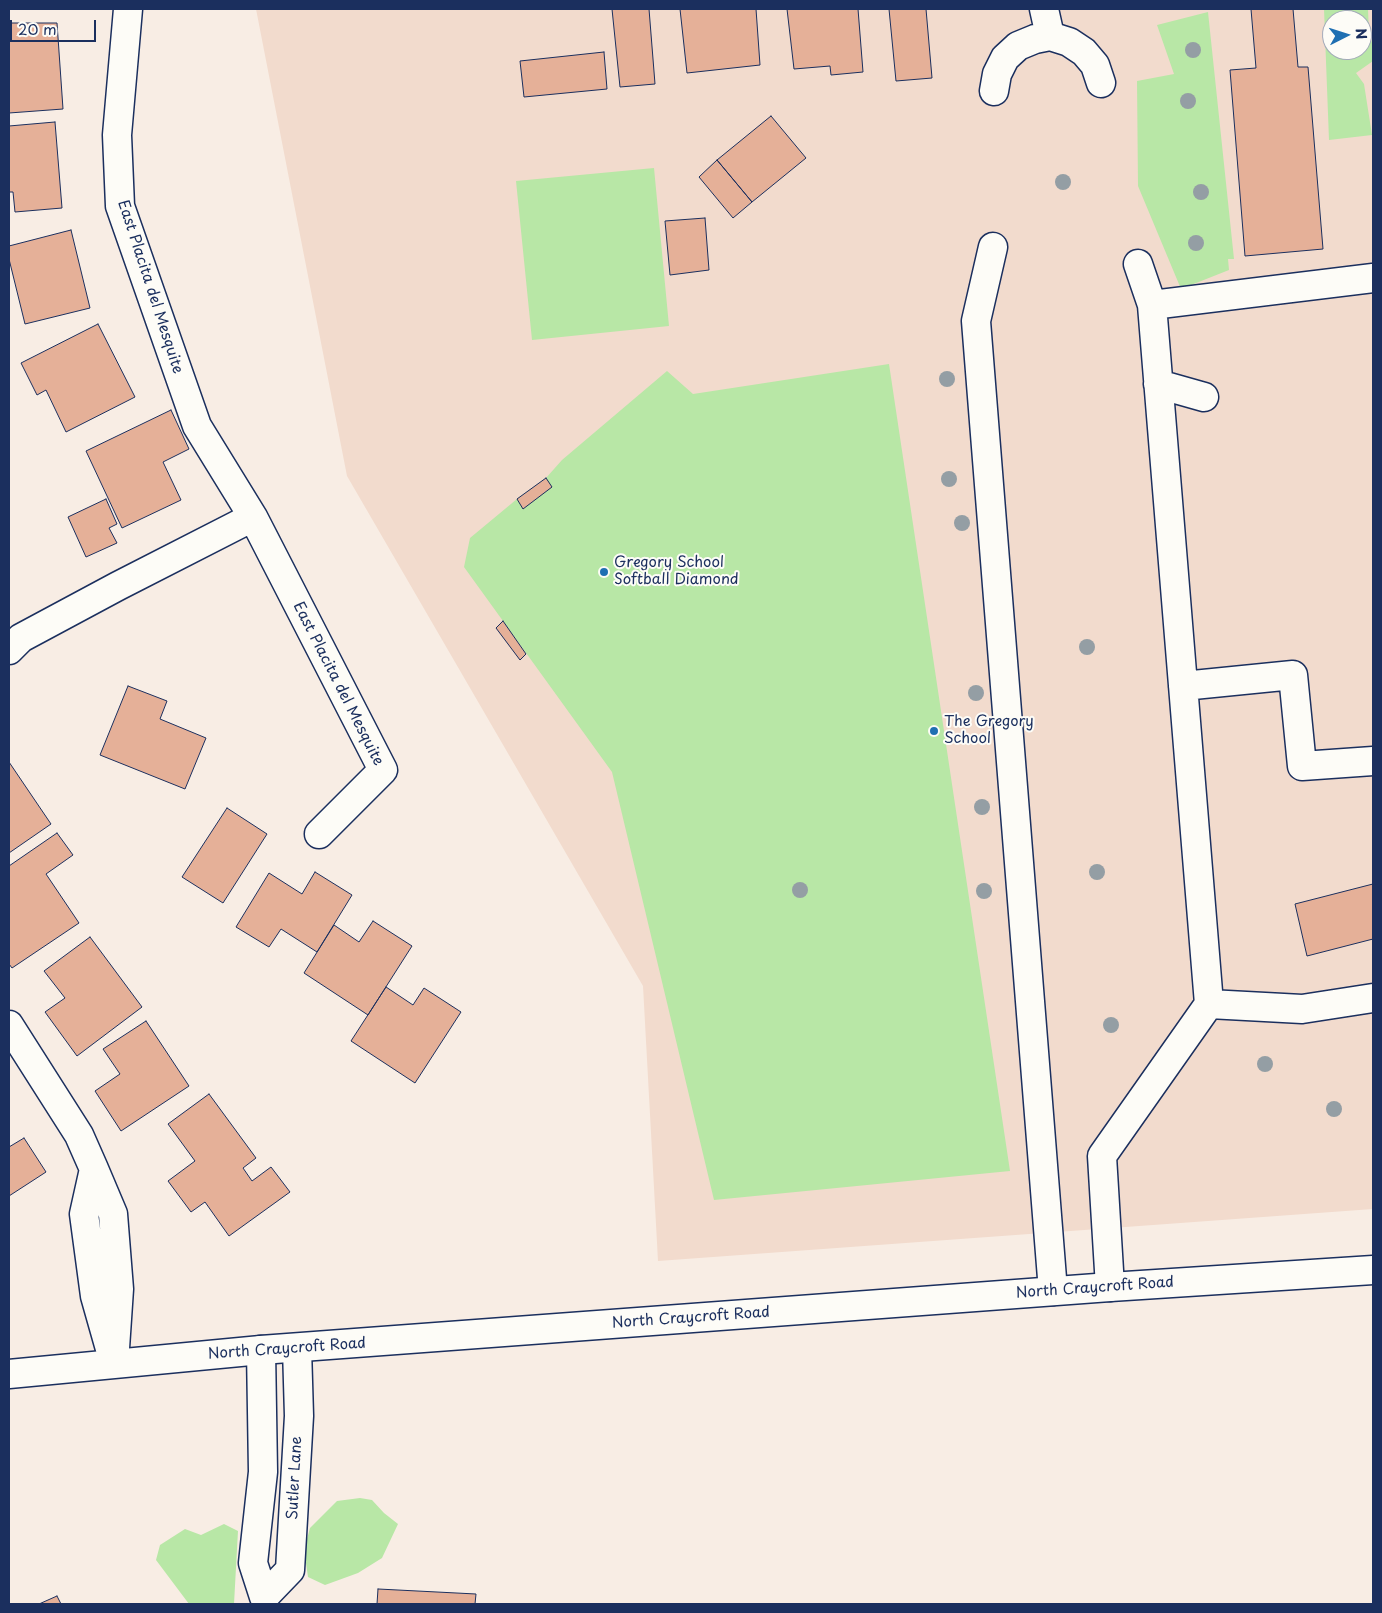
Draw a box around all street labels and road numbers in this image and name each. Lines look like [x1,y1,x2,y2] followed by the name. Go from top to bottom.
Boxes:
[113,198,187,376] street label: East Placita del Mesquite
[289,599,387,769] street label: East Placita del Mesquite
[1015,1273,1175,1303] street label: North Craycroft Road
[611,1303,771,1333] street label: North Craycroft Road
[207,1334,367,1364] street label: North Craycroft Road
[284,1436,306,1520] street label: Sutler Lane

